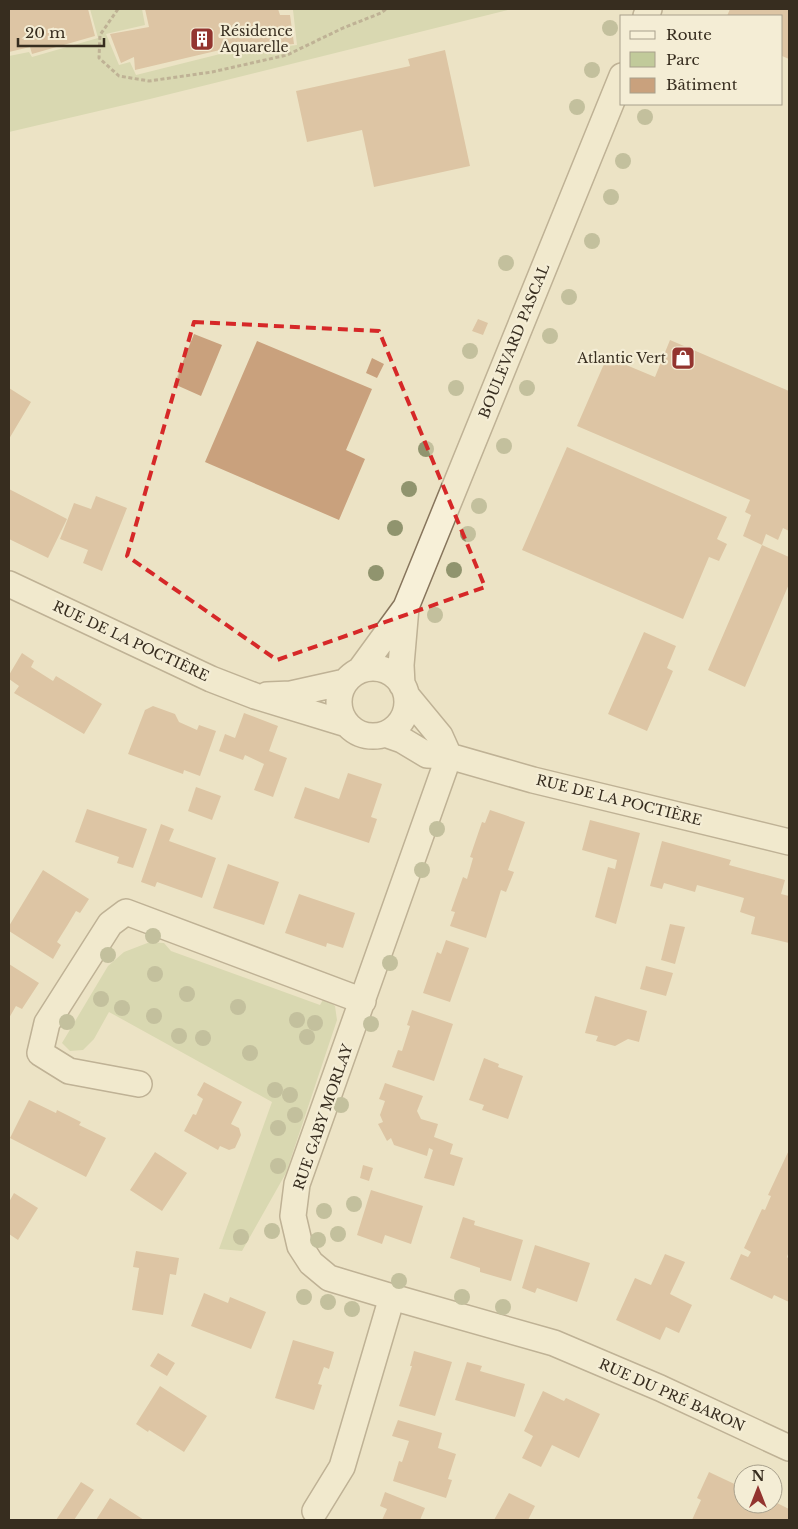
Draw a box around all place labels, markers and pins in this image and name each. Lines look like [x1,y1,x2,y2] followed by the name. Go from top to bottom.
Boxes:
[219,22,293,56] place label: Résidence Aquarelle
[189,26,215,52] building icon: Résidence Aquarelle
[670,345,696,371] shop icon: Atlantic Vert
[576,349,667,367] place label: Atlantic Vert

